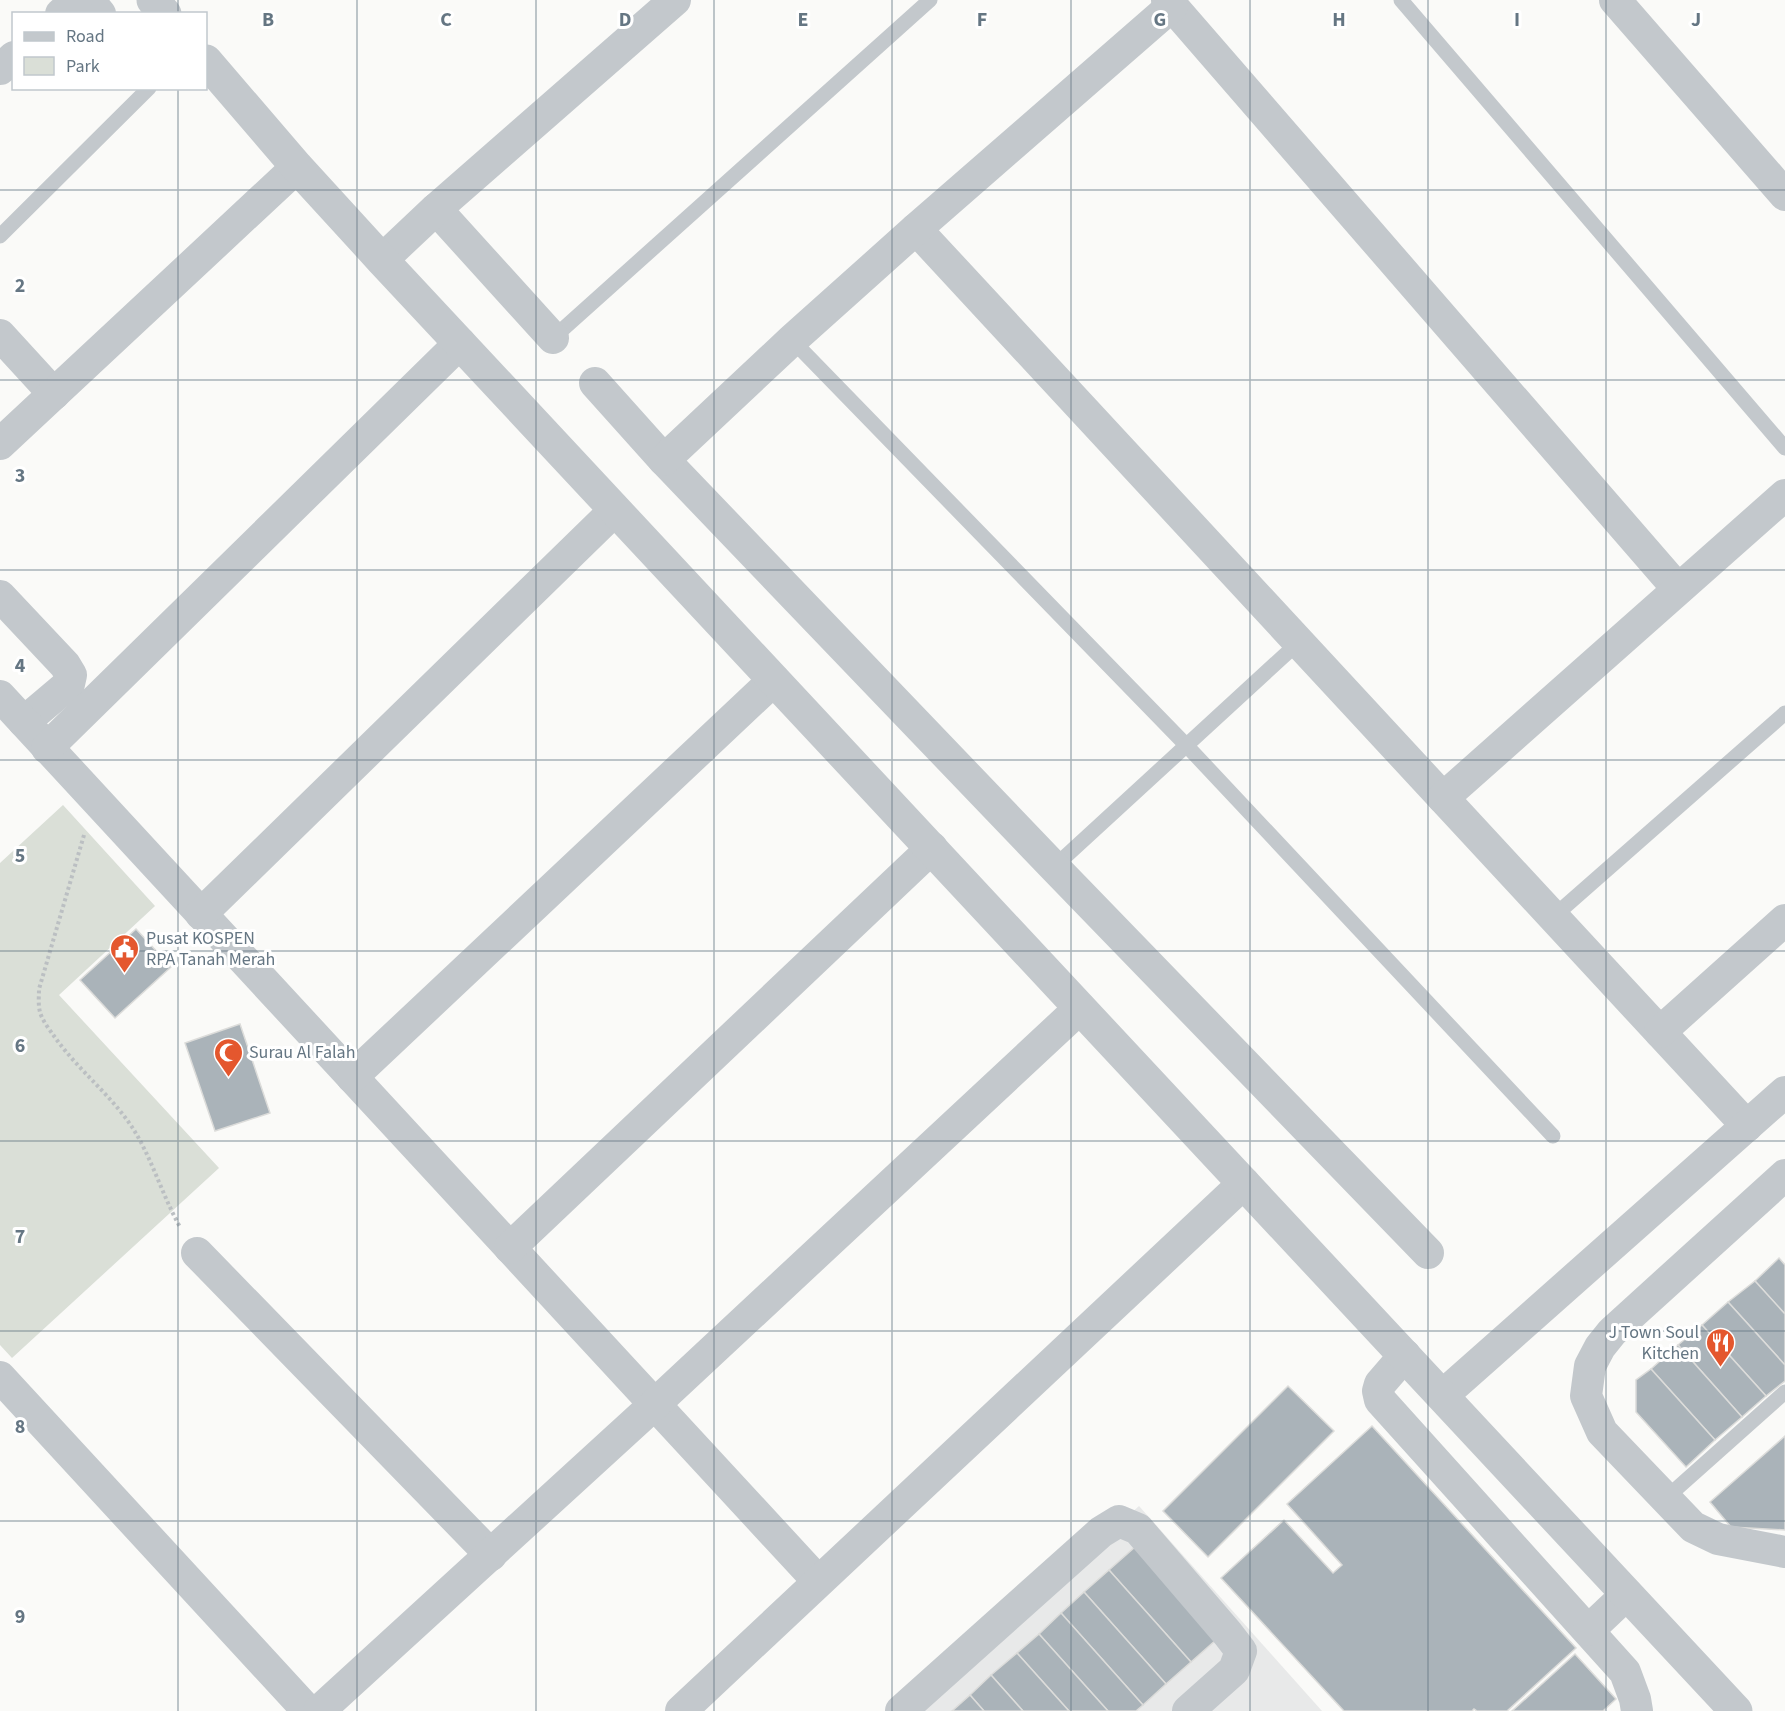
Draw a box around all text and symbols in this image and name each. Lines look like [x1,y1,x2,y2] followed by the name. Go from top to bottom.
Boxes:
[262,6,274,34] text: B
[440,6,452,34] text: C
[619,6,631,34] text: D
[798,6,808,34] text: E
[977,6,987,34] text: F
[1154,6,1166,34] text: G
[1332,6,1346,34] text: H
[1514,6,1520,34] text: I
[1691,6,1701,34] text: J
[12,12,207,90] legend
[66,24,105,49] text: Road
[66,54,100,79] text: Park
[15,272,25,300] text: 2
[15,462,25,490] text: 3
[15,652,26,680] text: 4
[15,842,25,870] text: 5
[146,926,275,972] place label: Pusat KOSPEN RPA Tanah Merah
[109,932,141,974] public building icon: Pusat KOSPEN RPA Tanah Merah
[15,1032,25,1060] text: 6
[212,1036,244,1078] mosque icon: Surau Al Falah
[249,1040,355,1065] place label: Surau Al Falah
[15,1223,25,1251] text: 7
[1608,1320,1699,1366] place label: J Town Soul Kitchen
[1704,1326,1736,1368] restaurant icon: J Town Soul Kitchen
[15,1413,25,1441] text: 8
[15,1603,25,1631] text: 9

